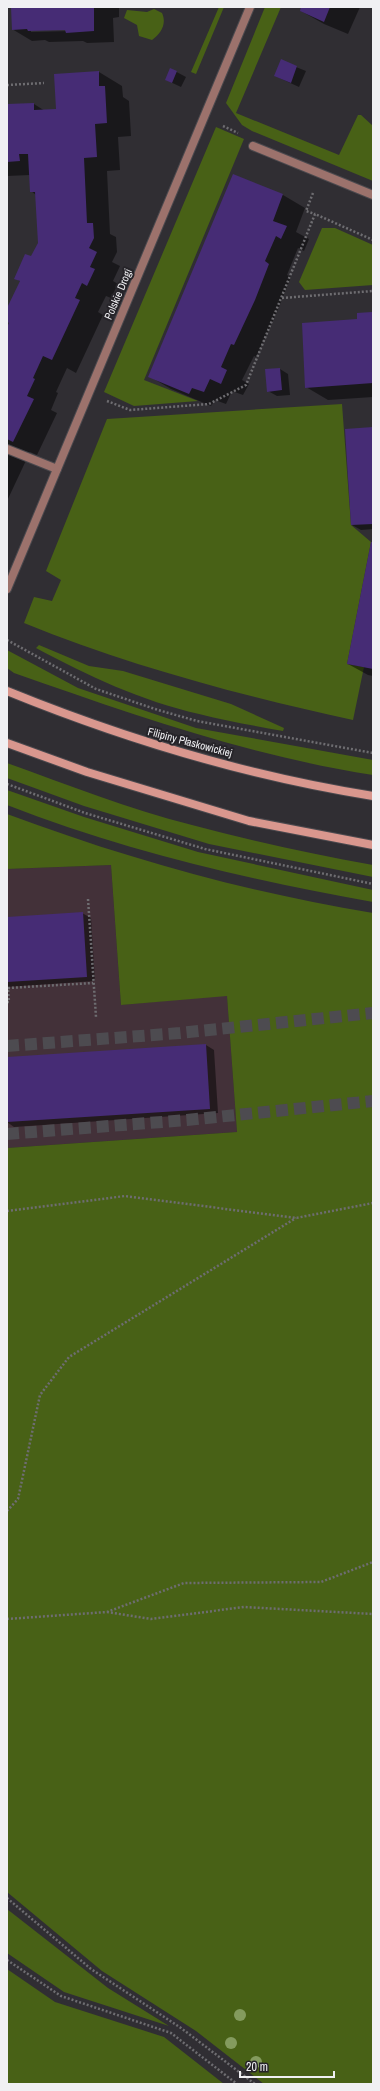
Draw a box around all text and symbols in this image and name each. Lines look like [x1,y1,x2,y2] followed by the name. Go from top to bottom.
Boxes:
[101,266,135,322] street label: Polskie Drogi
[146,724,234,760] street label: Filipiny Płaskowickiej
[240,2053,334,2079] scale bar
[246,2059,268,2075] text: 20 m

